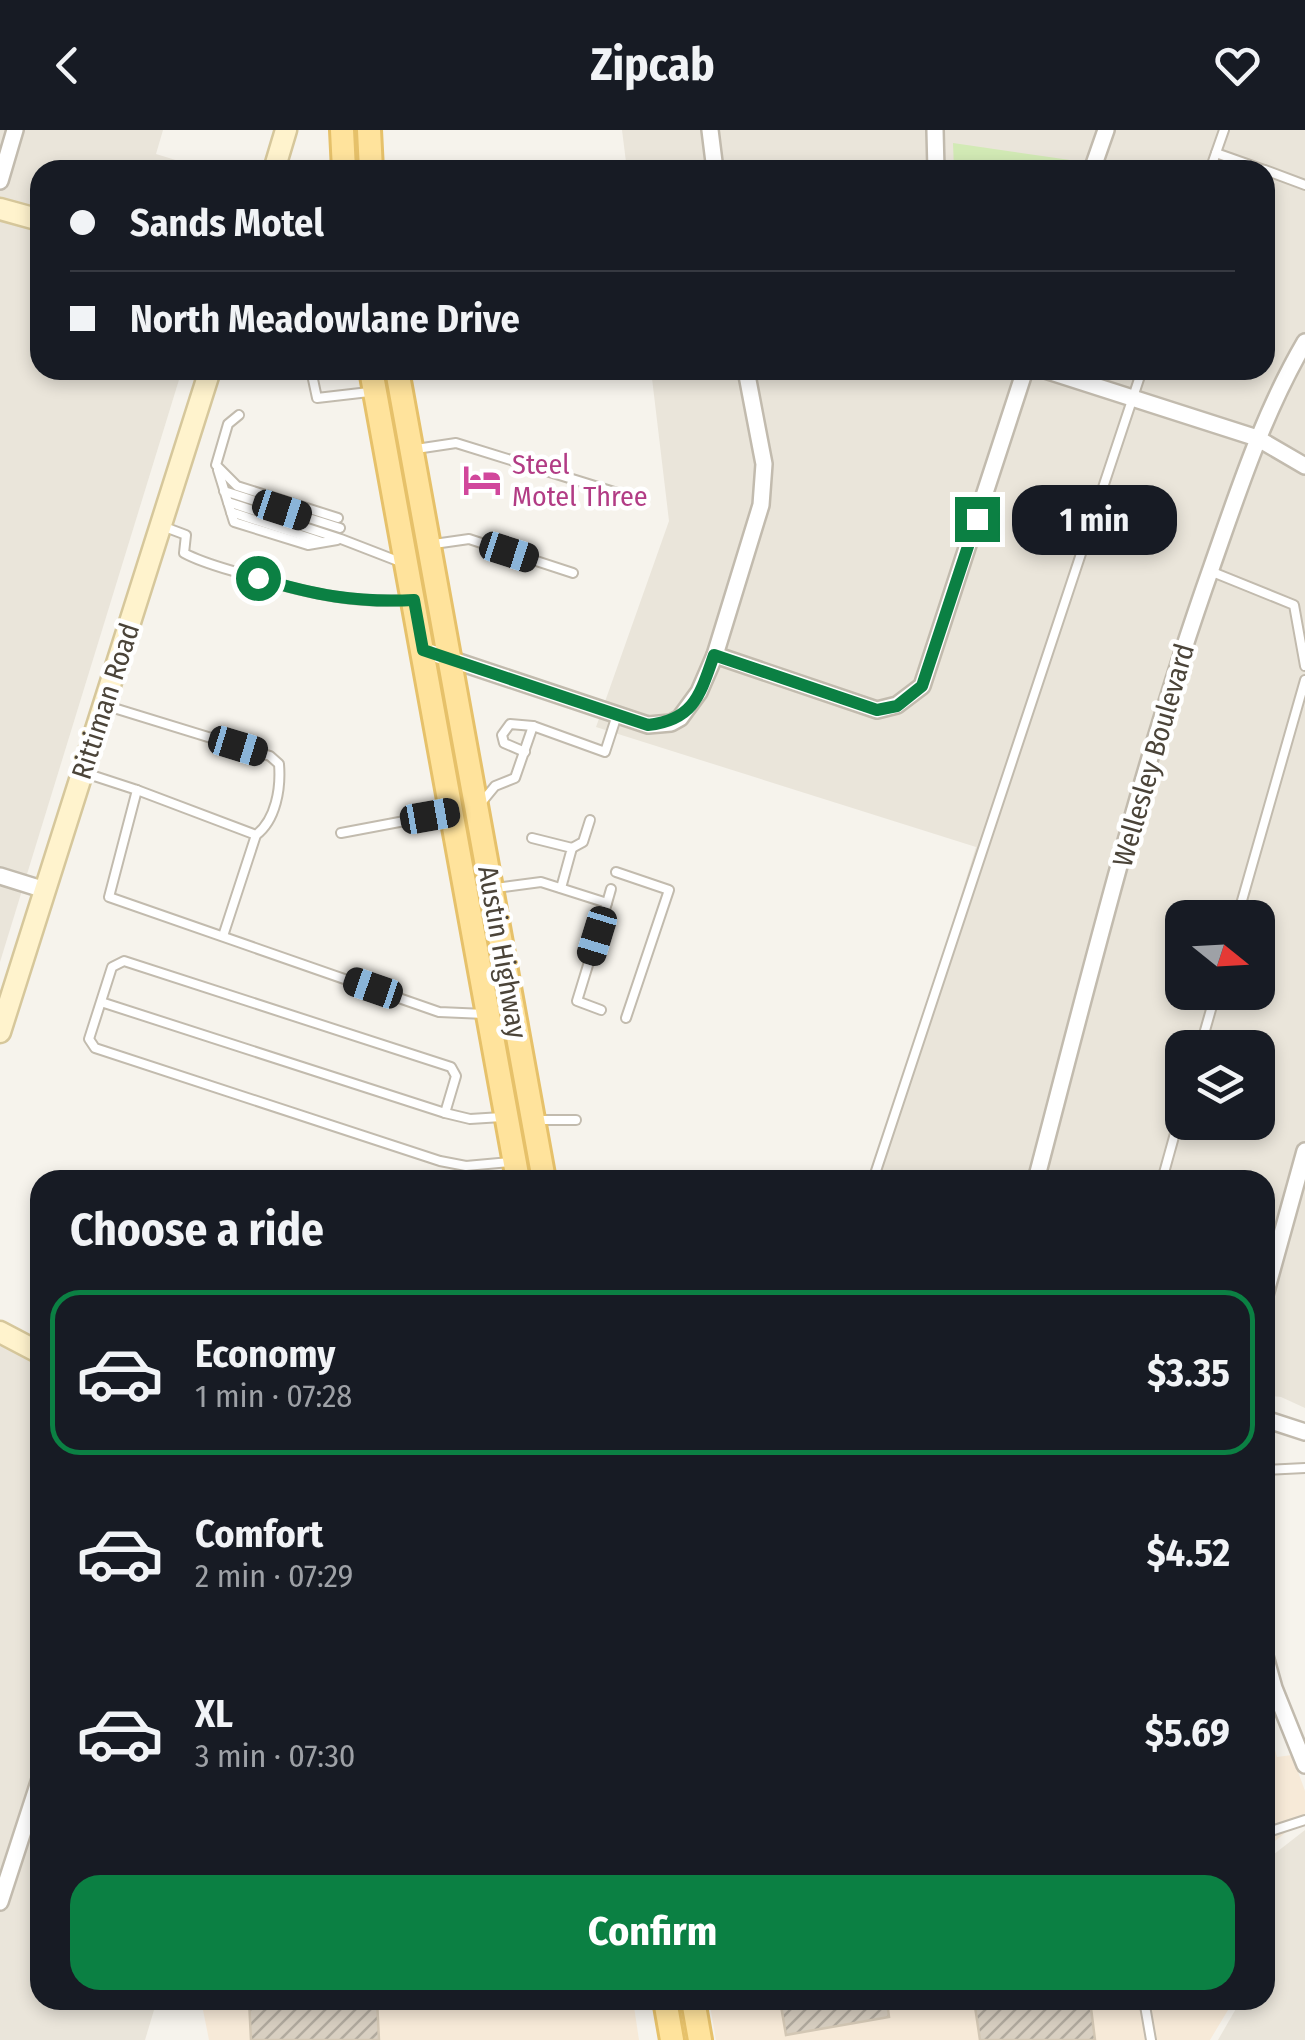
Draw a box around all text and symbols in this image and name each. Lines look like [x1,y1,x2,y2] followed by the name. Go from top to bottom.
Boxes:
[40,38,95,93] icon: back
[590,38,715,92] text: Zipcab
[1210,38,1265,93] icon: heart
[130,200,324,246] text: Sands Motel
[130,296,520,342] text: North Meadowlane Drive
[512,448,648,513] place label: Steel Motel Three
[461,459,503,501] hotel icon: Steel Motel Three
[1012,484,1177,554] callout: 1 min
[249,486,315,534] car
[955,497,1000,542] route end
[1060,501,1129,539] text: 1 min
[476,528,542,576] car
[236,556,281,601] route start
[65,619,146,783] street label: Rittiman Road
[1106,640,1201,870] street label: Wellesley Boulevard
[205,723,271,769] car
[398,796,462,836] car
[471,863,534,1041] street label: Austin Highway
[1165,900,1275,1010] north arrow
[1165,900,1275,1140] map controls
[574,903,620,969] car
[340,964,406,1012] car
[1165,1030,1275,1140] button: layers
[70,1203,324,1257] text: Choose a ride
[75,1328,165,1418] icon: car
[195,1331,335,1377] text: Economy
[1147,1350,1230,1396] text: $3.35
[195,1377,352,1415] text: 1 min · 07:28
[75,1508,165,1598] icon: car
[195,1511,323,1557] text: Comfort
[1147,1530,1230,1576] text: $4.52
[195,1557,353,1595] text: 2 min · 07:29
[75,1688,165,1778] icon: car
[195,1691,233,1737] text: XL
[1145,1710,1230,1756] text: $5.69
[195,1737,356,1775] text: 3 min · 07:30
[70,1875,1235,1990] button: Confirm

